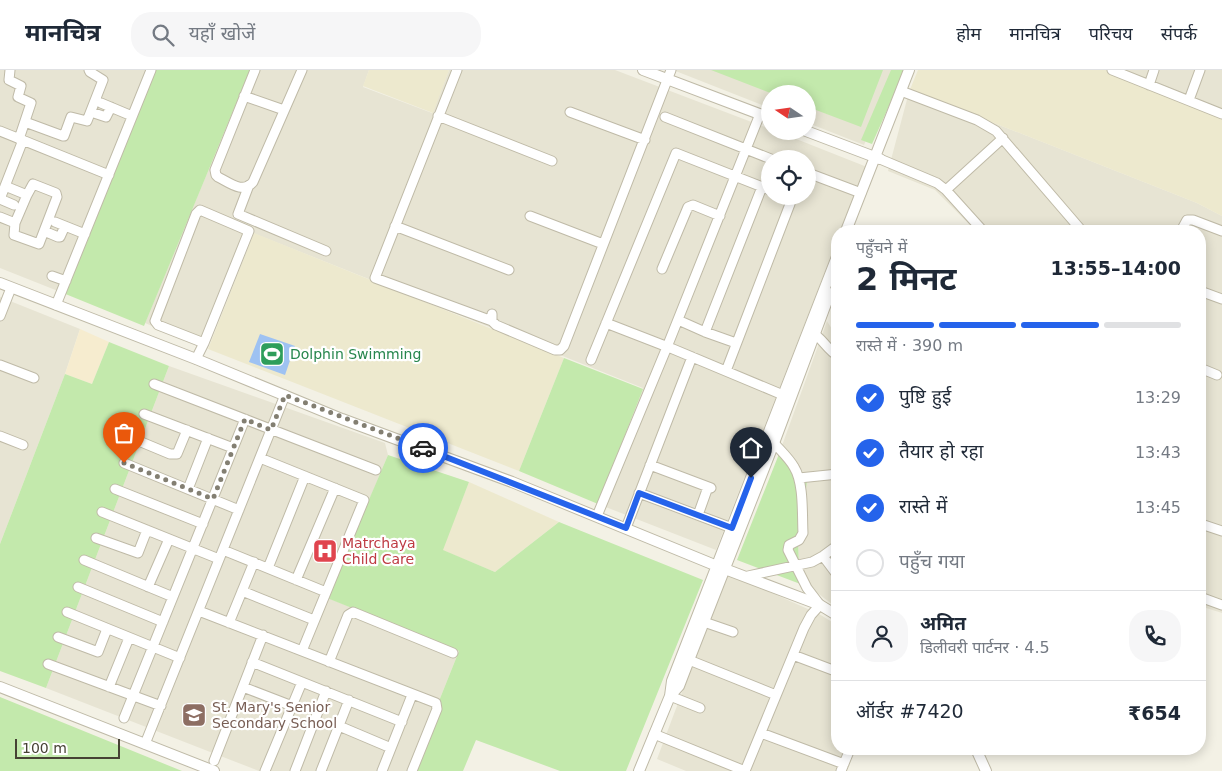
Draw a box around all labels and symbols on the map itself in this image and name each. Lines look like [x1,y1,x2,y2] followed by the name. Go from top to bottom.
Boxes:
[761,85,816,140] north arrow
[259,341,285,367] sports icon: Dolphin Swimming
[290,346,421,362] place label: Dolphin Swimming
[103,412,145,463] pin
[398,423,448,473] courier
[730,427,772,478] pin
[342,535,416,567] place label: Matrchaya Child Care
[312,538,338,564] hospital icon: Matrchaya Child Care
[212,699,337,731] place label: St. Mary's Senior Secondary School
[181,702,207,728] school or university icon: St. Mary's Senior Secondary School
[15,736,120,759] scale bar

